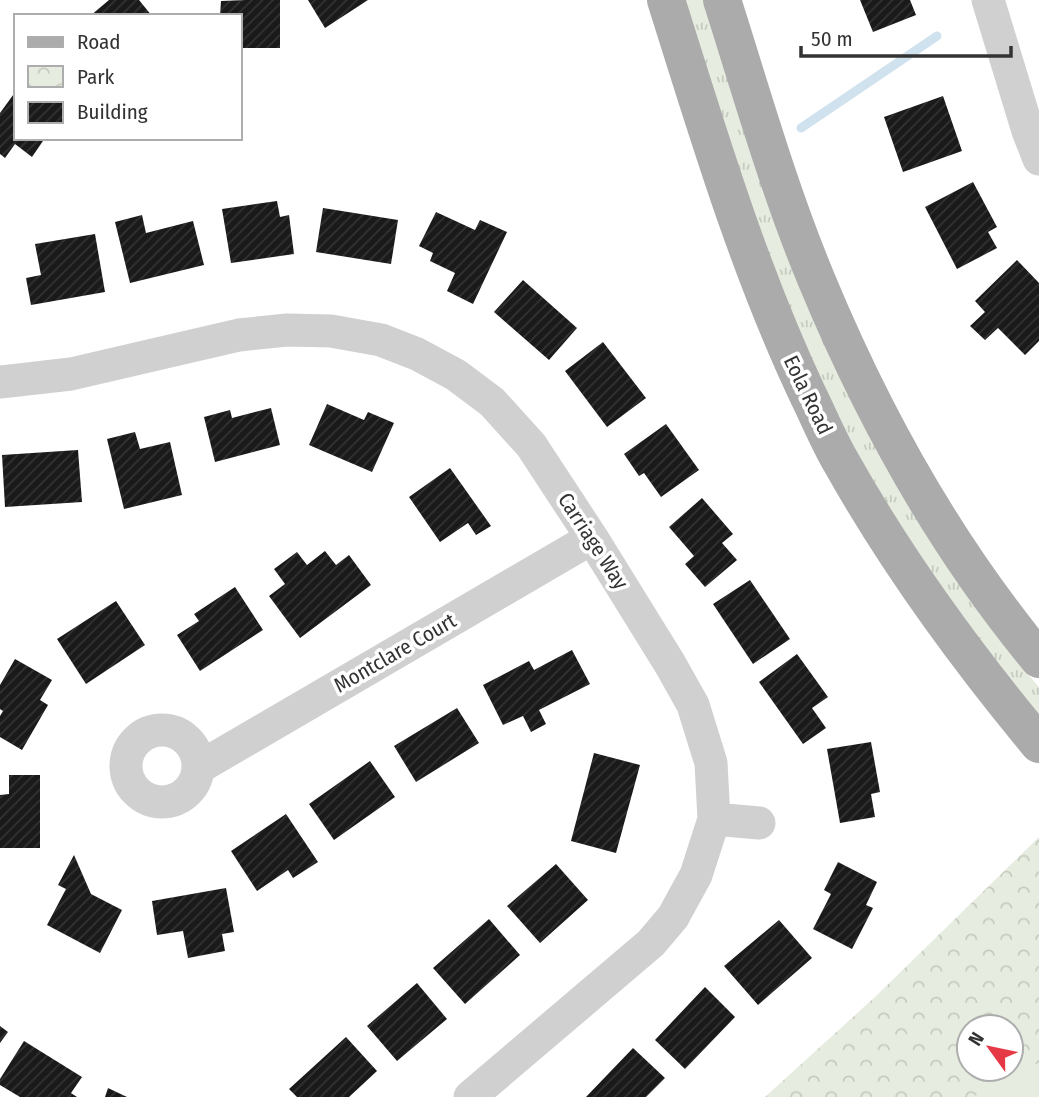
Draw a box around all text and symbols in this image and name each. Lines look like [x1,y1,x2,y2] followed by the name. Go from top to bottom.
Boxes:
[14,14,242,140] legend
[801,14,1011,58] scale bar
[811,26,853,52] text: 50 m
[77,29,121,55] text: Road
[77,64,115,90] text: Park
[77,99,148,125] text: Building
[778,351,838,439] street label: Eola Road
[552,488,634,595] street label: Carriage Way
[329,607,461,698] street label: Montclare Court
[955,1013,1025,1083] north arrow
[963,1028,989,1050] text: N

